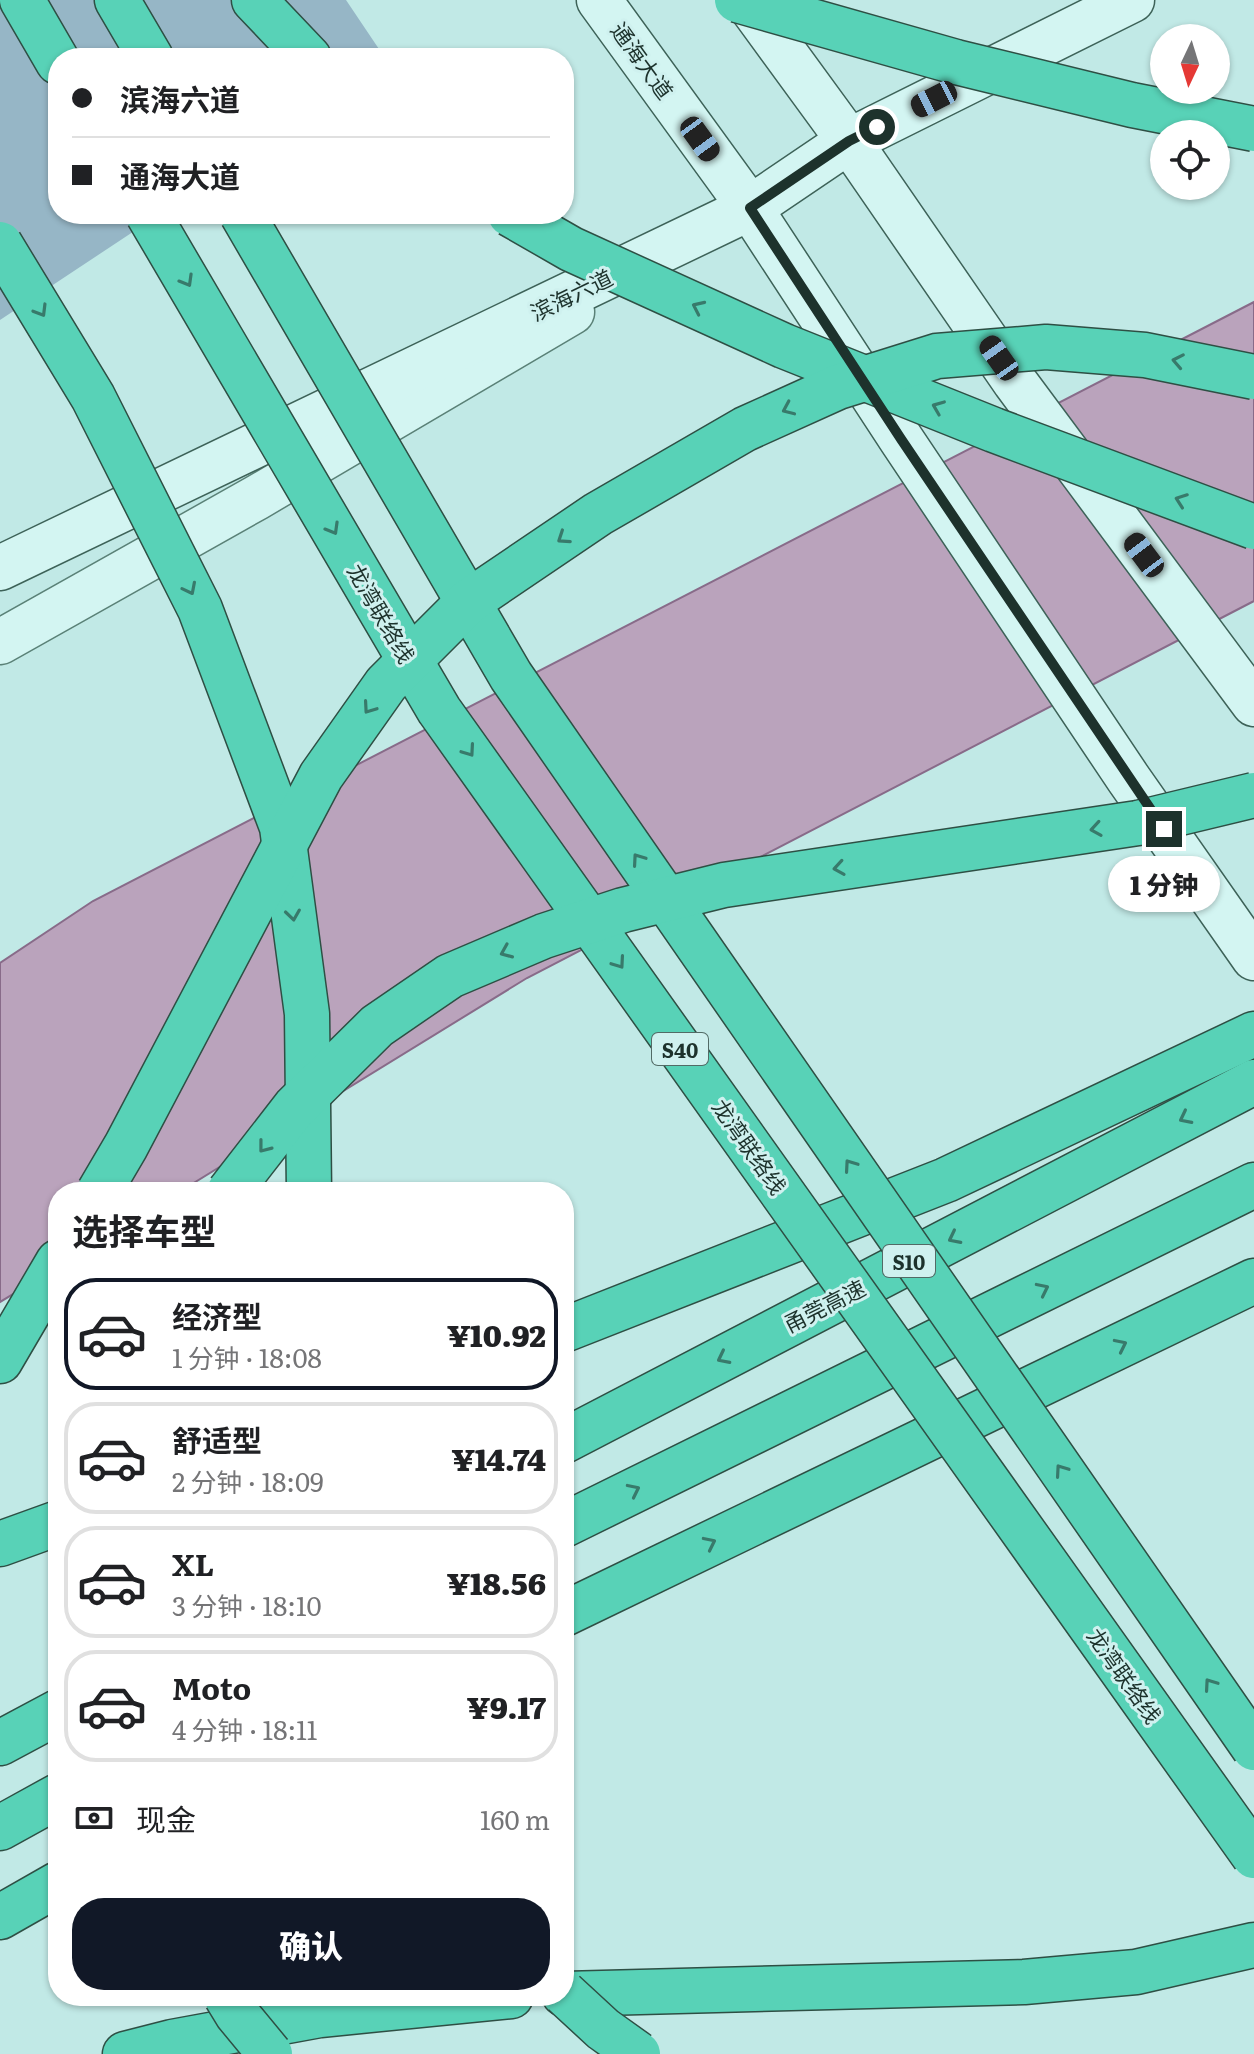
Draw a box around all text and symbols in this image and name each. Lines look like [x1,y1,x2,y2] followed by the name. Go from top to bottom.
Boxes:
[604,15,682,105] street label: 通海大道
[1150,24,1230,104] north arrow
[1150,24,1230,200] map controls
[120,76,240,120] text: 滨海六道
[907,77,961,121] car
[859,109,895,145] route start
[676,113,724,165] car
[1150,120,1230,200] button: locate
[120,153,240,197] text: 通海大道
[524,260,618,328] street label: 滨海六道
[177,272,193,287] one-way arrow
[692,301,706,317] one-way arrow
[31,302,46,317] one-way arrow
[975,331,1023,385] car
[1171,354,1184,371] one-way arrow
[782,399,797,415] one-way arrow
[932,401,946,417] one-way arrow
[1175,493,1189,509] one-way arrow
[323,521,339,535] one-way arrow
[557,528,572,543] one-way arrow
[1120,529,1168,581] car
[340,557,424,669] street label: 龙湾联络线
[180,580,195,595] one-way arrow
[364,699,379,713] one-way arrow
[459,743,474,757] one-way arrow
[1146,811,1182,847] route end
[1089,820,1103,837] one-way arrow
[633,853,648,867] one-way arrow
[1108,857,1220,913] callout: 1 分钟
[832,859,845,876] one-way arrow
[1130,864,1198,903] text: 1 分钟
[285,909,302,922] one-way arrow
[500,942,514,958] one-way arrow
[609,955,624,969] one-way arrow
[652,1033,708,1065] road number: S40
[705,1091,795,1201] street label: 龙湾联络线
[1178,1108,1193,1123] one-way arrow
[259,1138,273,1153] one-way arrow
[845,1159,860,1173] one-way arrow
[72,1203,216,1256] text: 选择车型
[948,1228,963,1243] one-way arrow
[883,1245,935,1277] road number: S10
[777,1270,871,1340] street label: 甬莞高速
[1035,1283,1049,1299] one-way arrow
[172,1293,262,1337] text: 经济型
[76,1298,148,1370] icon: car
[447,1312,546,1356] text: ¥10.92
[172,1337,322,1376] text: 1 分钟 · 18:08
[1112,1340,1127,1355] one-way arrow
[717,1348,732,1363] one-way arrow
[172,1417,262,1461] text: 舒适型
[76,1422,148,1494] icon: car
[451,1436,546,1480] text: ¥14.74
[172,1461,324,1500] text: 2 分钟 · 18:09
[1056,1465,1071,1479] one-way arrow
[626,1484,640,1500] one-way arrow
[702,1537,716,1553] one-way arrow
[172,1541,214,1585] text: XL
[76,1546,148,1618] icon: car
[447,1560,546,1604] text: ¥18.56
[172,1585,322,1624] text: 3 分钟 · 18:10
[1080,1620,1170,1730] street label: 龙湾联络线
[172,1665,251,1709] text: Moto
[76,1670,148,1742] icon: car
[1205,1678,1220,1692] one-way arrow
[467,1684,546,1728] text: ¥9.17
[172,1709,317,1748] text: 4 分钟 · 18:11
[72,1796,116,1840] icon: cash
[136,1796,196,1840] text: 现金
[480,1799,550,1838] text: 160 m
[72,1898,550,1990] button: 确认

